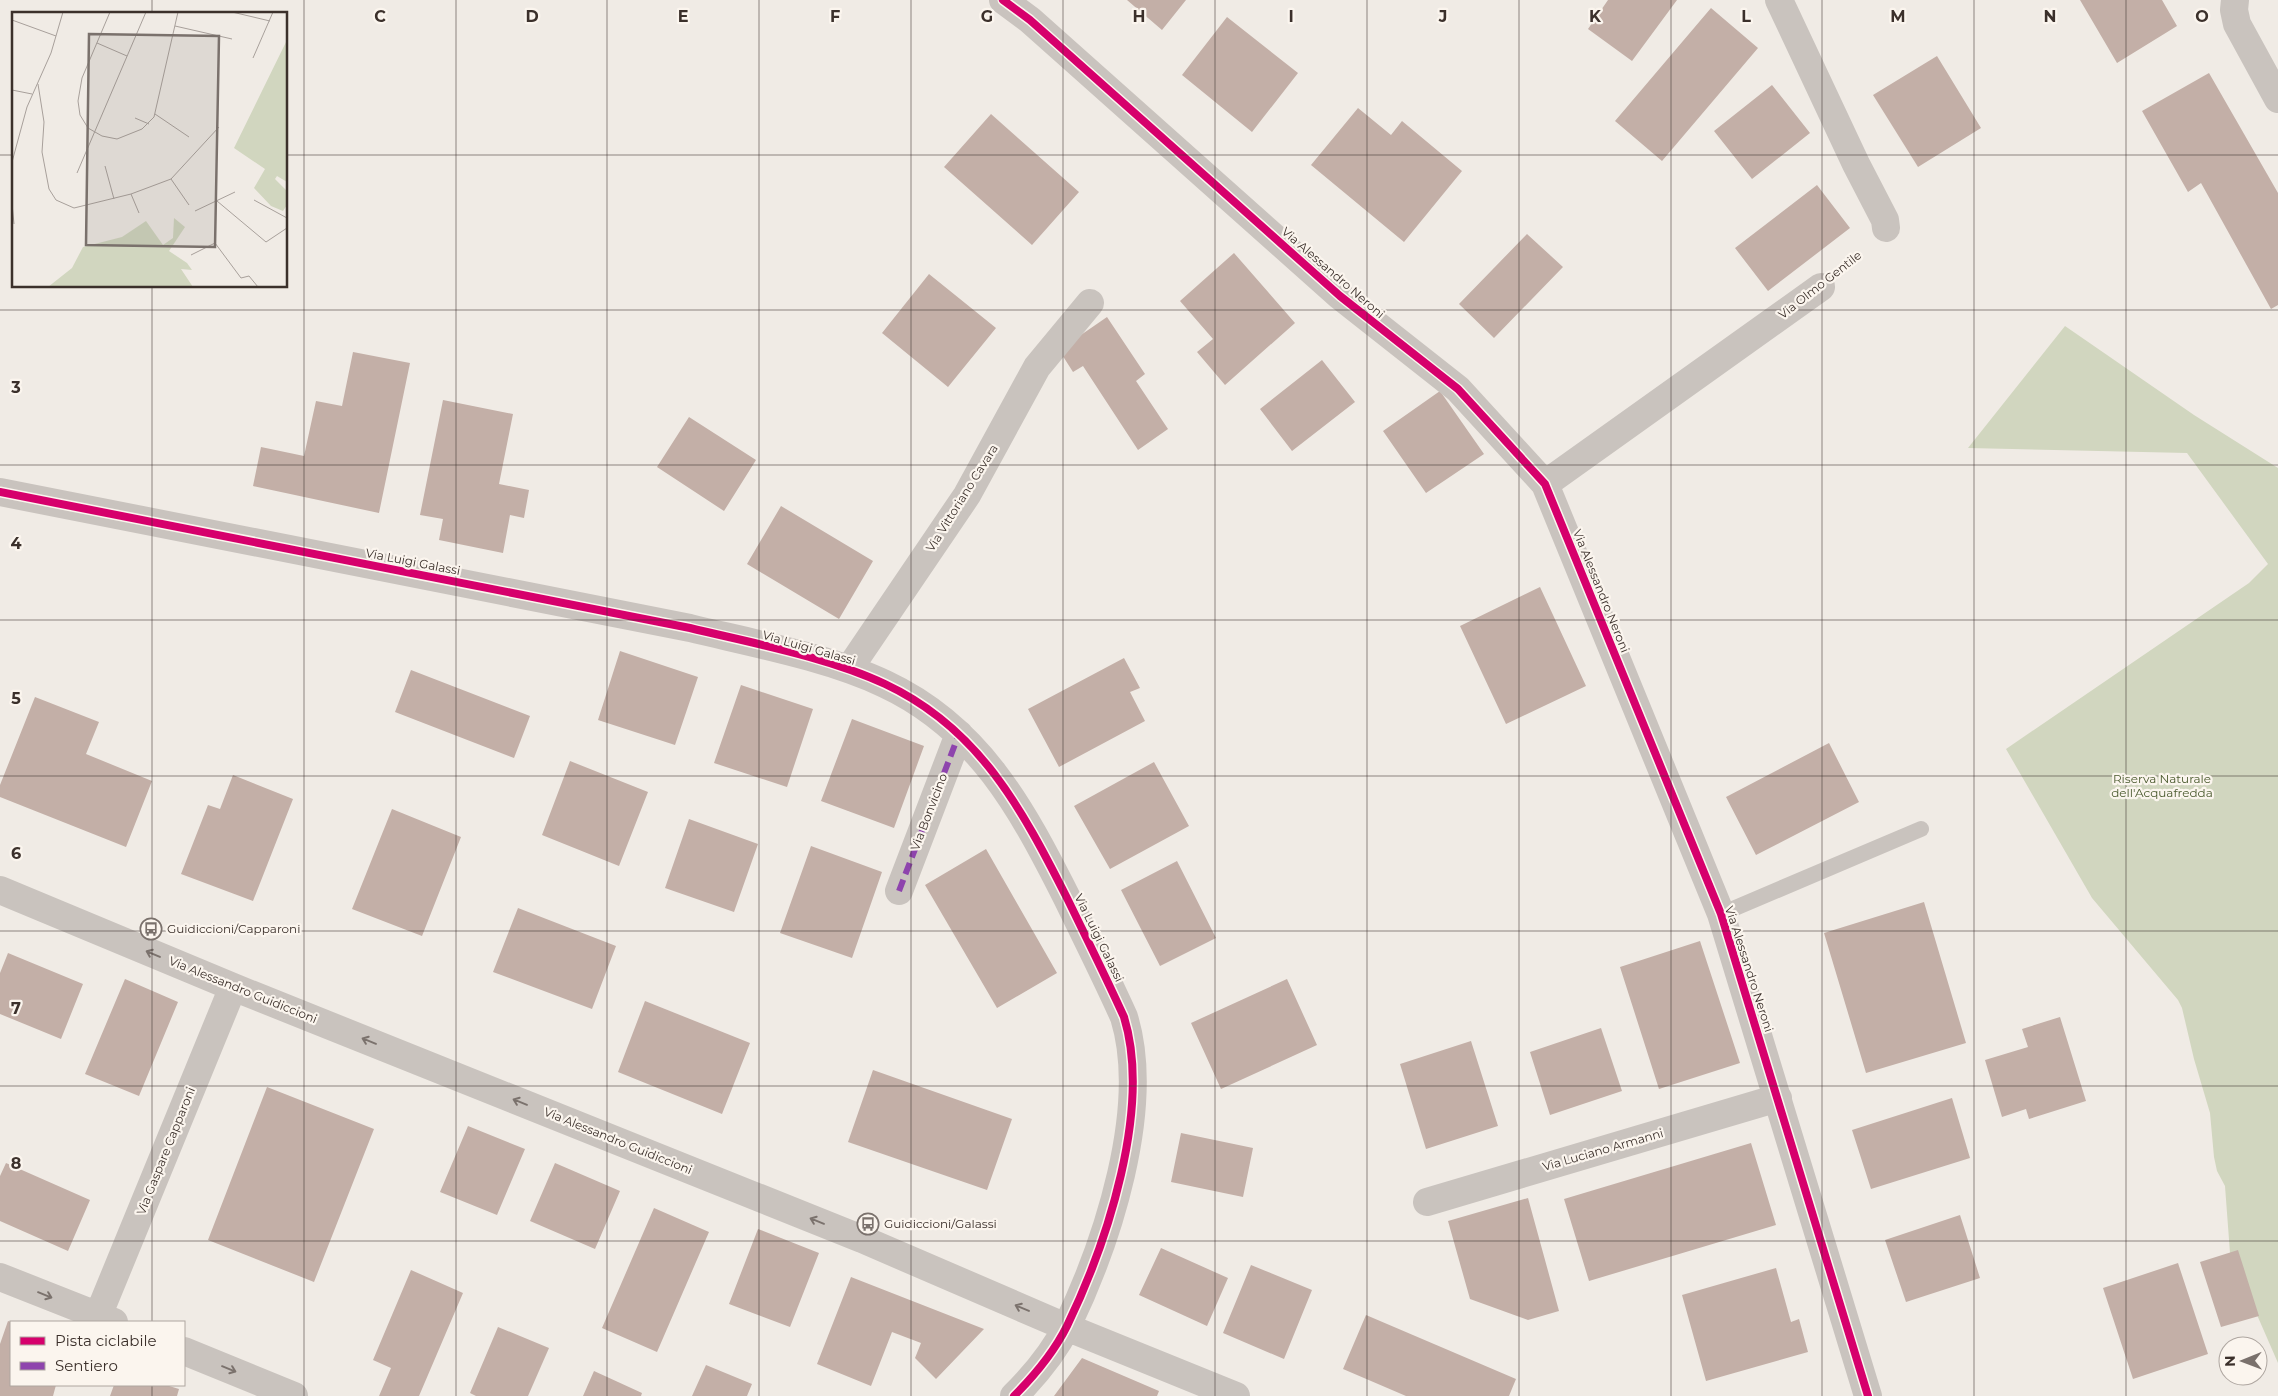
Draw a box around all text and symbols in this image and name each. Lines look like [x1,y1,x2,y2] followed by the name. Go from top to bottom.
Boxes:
[374,7,386,26] text: C
[525,7,539,26] text: D
[678,7,688,26] text: E
[830,7,840,26] text: F
[981,7,993,26] text: G
[1133,7,1145,26] text: H
[1288,7,1294,26] text: I
[1438,7,1447,26] text: J
[1589,7,1602,26] text: K
[1741,7,1751,26] text: L
[1890,7,1906,26] text: M
[2044,7,2056,26] text: N
[2195,7,2209,26] text: O
[12,12,288,288] inset map
[1279,224,1388,321] street label: Via Alessandro Neroni
[1775,247,1864,322] street label: Via Olmo Gentile
[10,378,21,397] text: 3
[922,441,1001,554] street label: Via Vittoriano Cavara
[1570,527,1633,655] street label: Via Alessandro Neroni
[10,534,22,553] text: 4
[365,545,462,578] street label: Via Luigi Galassi
[761,627,857,668] street label: Via Luigi Galassi
[11,689,21,708] text: 5
[907,771,950,853] street label: Via Bonvicino
[2111,771,2213,800] park label: Riserva Naturale dell'Acquafredda
[11,844,21,863] text: 6
[1072,891,1127,984] street label: Via Luigi Galassi
[1722,904,1777,1034] street label: Via Alessandro Neroni
[139,917,163,941] bus stop icon: Guidiccioni/Capparoni
[167,921,300,936] place label: Guidiccioni/Capparoni
[146,948,161,958] one-way arrow
[167,953,319,1026] street label: Via Alessandro Guidiccioni
[11,999,21,1018] text: 7
[362,1036,377,1046] one-way arrow
[133,1085,198,1217] street label: Via Gaspare Capparoni
[512,1097,528,1106] one-way arrow
[542,1104,694,1177] street label: Via Alessandro Guidiccioni
[1541,1125,1665,1174] street label: Via Luciano Armanni
[11,1154,21,1173] text: 8
[856,1212,880,1236] bus stop icon: Guidiccioni/Galassi
[809,1216,825,1225] one-way arrow
[884,1216,997,1231] place label: Guidiccioni/Galassi
[37,1290,52,1300] one-way arrow
[1015,1302,1030,1312] one-way arrow
[10,1321,185,1386] legend
[55,1331,157,1350] text: Pista ciclabile
[2218,1336,2268,1386] north arrow
[2221,1355,2239,1367] text: N
[55,1356,118,1375] text: Sentiero
[221,1365,236,1375] one-way arrow

